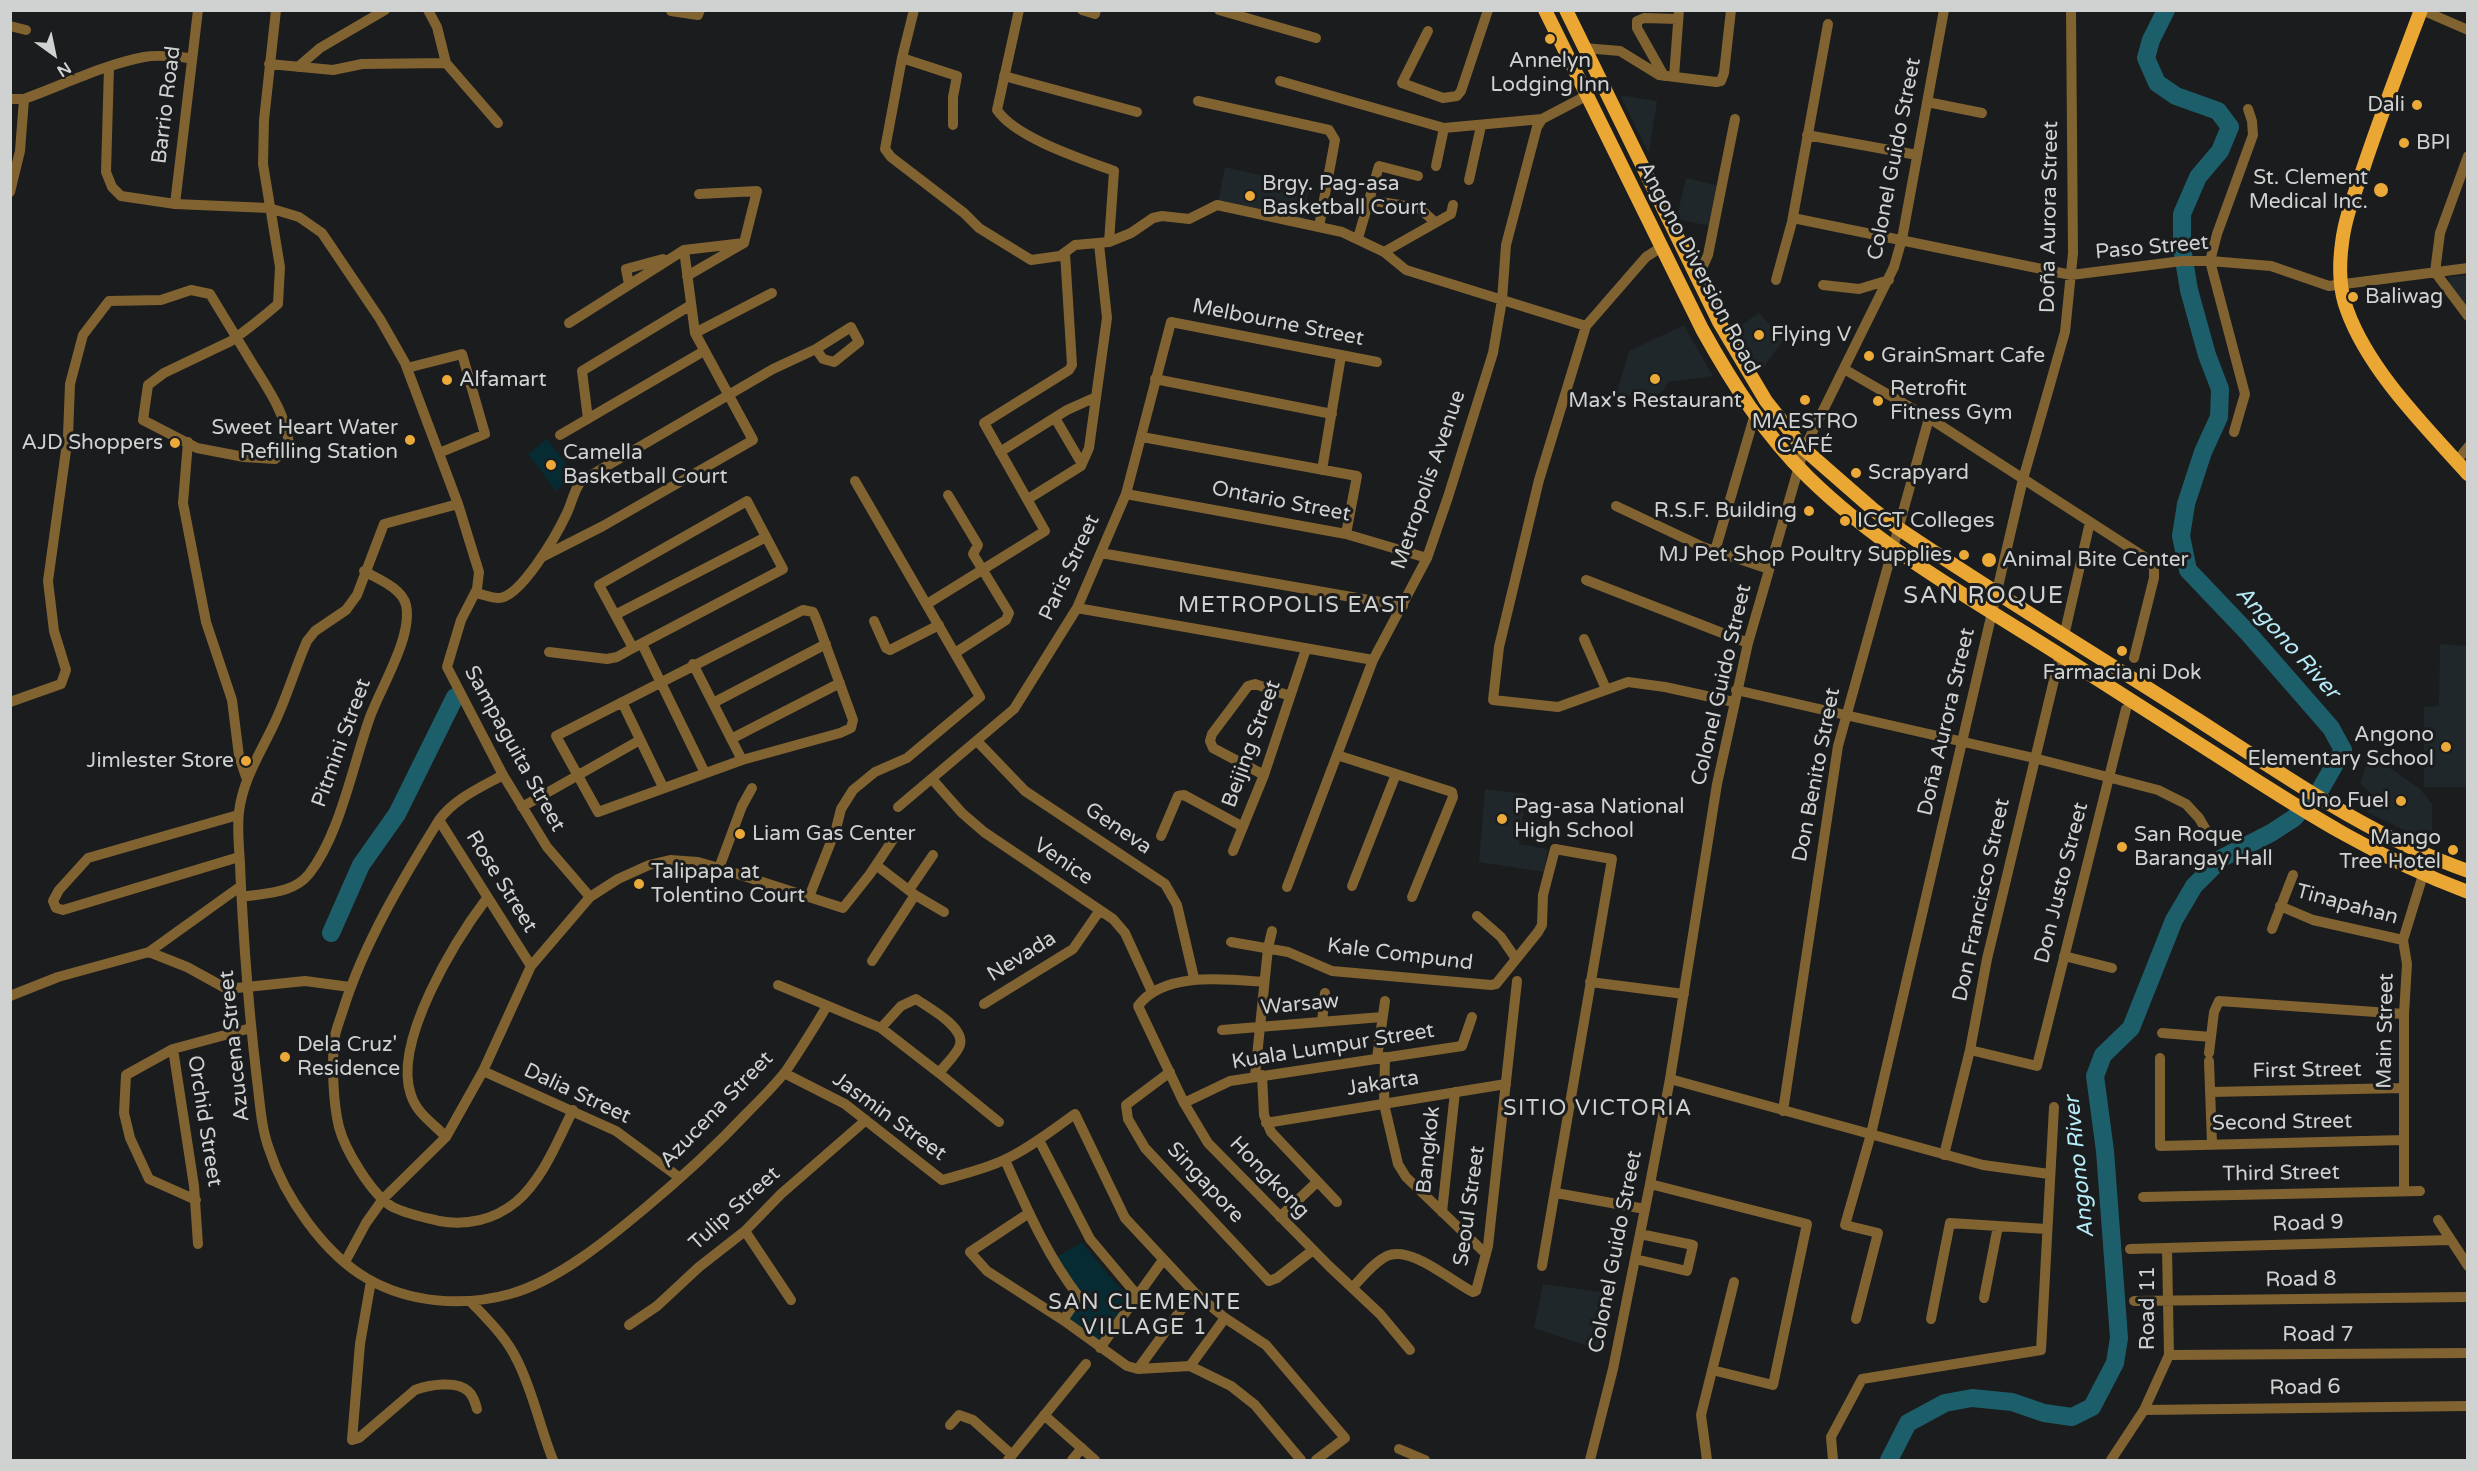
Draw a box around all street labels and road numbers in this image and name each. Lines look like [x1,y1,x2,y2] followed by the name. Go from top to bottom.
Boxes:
[147,45,187,165] street label: Barrio Road
[1863,56,1927,262] street label: Colonel Guido Street
[2036,121,2064,313] street label: Doña Aurora Street
[1631,158,1765,378] street label: Angono Diversion Road
[2094,230,2210,266] street label: Paso Street
[1190,294,1366,352] street label: Melbourne Street
[1387,387,1471,573] street label: Metropolis Avenue
[1210,476,1352,528] street label: Ontario Street
[1034,511,1106,625] street label: Paris Street
[1687,582,1757,788] street label: Colonel Guido Street
[1913,626,1981,818] street label: Doña Aurora Street
[458,662,570,836] street label: Sampaguita Street
[307,675,377,811] street label: Pitmini Street
[1217,677,1287,811] street label: Beijing Street
[1788,686,1846,864] street label: Don Benito Street
[1948,796,2016,1004] street label: Don Francisco Street
[1080,798,1156,860] street label: Geneva
[2030,800,2094,966] street label: Don Justo Street
[460,826,542,938] street label: Rose Street
[1028,833,1098,891] street label: Venice
[2293,879,2401,931] street label: Tinapahan
[983,926,1061,988] street label: Nevada
[1326,934,1474,976] street label: Kale Compund
[215,969,255,1123] street label: Azucena Street
[2372,973,2400,1089] street label: Main Street
[1260,989,1340,1021] street label: Warsaw
[1230,1019,1436,1075] street label: Kuala Lumpur Street
[655,1047,779,1173] street label: Azucena Street
[181,1054,227,1188] street label: Orchid Street
[2252,1057,2362,1085] street label: First Street
[520,1058,634,1130] street label: Dalia Street
[1345,1066,1421,1102] street label: Jakarta
[827,1067,951,1167] street label: Jasmin Street
[1412,1105,1446,1195] street label: Bangkok
[2212,1109,2352,1137] street label: Second Street
[1224,1132,1314,1224] street label: Hongkong
[1161,1137,1249,1229] street label: Singapore
[1449,1144,1491,1268] street label: Seoul Street
[1584,1149,1648,1355] street label: Colonel Guido Street
[2222,1160,2340,1188] street label: Third Street
[684,1162,786,1256] street label: Tulip Street
[2272,1210,2344,1238] street label: Road 9
[2135,1266,2161,1350] street label: Road 11
[2265,1267,2337,1293] street label: Road 8
[2282,1322,2354,1348] street label: Road 7
[2269,1375,2341,1401] street label: Road 6

